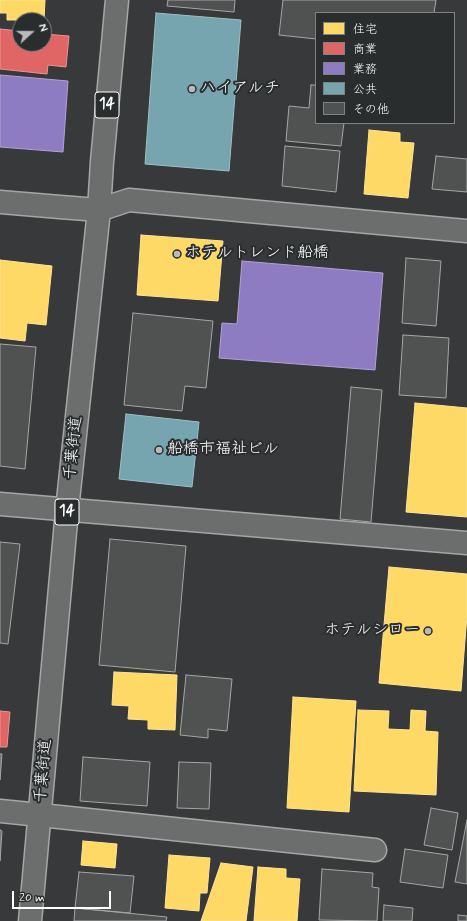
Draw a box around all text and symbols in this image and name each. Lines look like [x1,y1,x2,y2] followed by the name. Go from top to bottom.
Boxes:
[12,12,52,52] north arrow
[315,12,455,124] legend
[34,22,50,34] text: N
[353,22,377,38] text: 住宅
[353,42,377,58] text: 商業
[353,62,377,78] text: 業務
[200,79,280,99] place label: ハイアルチ
[353,82,377,98] text: 公共
[187,84,197,94] marker: ハイアルチ
[95,92,119,118] road number: 14
[353,102,389,118] text: その他
[185,244,329,264] place label: ホテルトレンド船橋
[172,249,182,259] marker: ホテルトレンド船橋
[61,415,87,481] street label: 千葉街道
[167,440,279,460] place label: 船橋市福祉ビル
[154,445,164,455] marker: 船橋市福祉ビル
[55,499,79,525] road number: 14
[324,621,420,641] place label: ホテルシロー
[423,626,433,636] marker: ホテルシロー
[32,738,56,804] street label: 千葉街道
[14,883,113,909] scale bar
[19,890,45,906] text: 20 m

